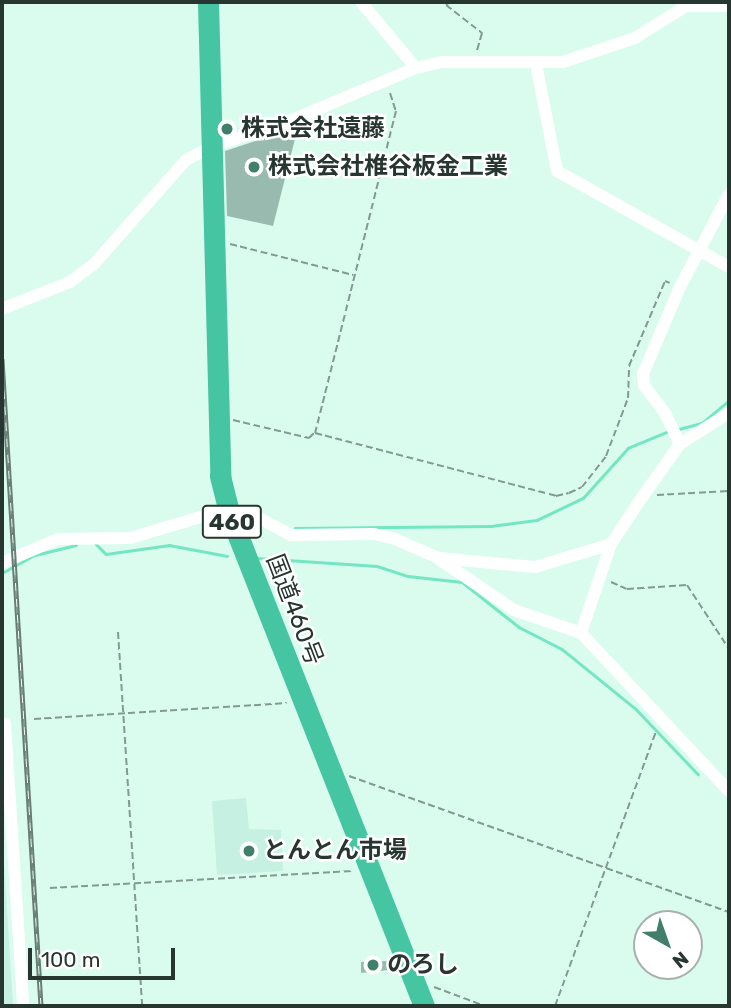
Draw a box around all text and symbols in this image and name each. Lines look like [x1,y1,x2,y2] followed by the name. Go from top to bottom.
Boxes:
[241,115,385,143] place label: 株式会社遠藤
[219,121,235,137] marker: 株式会社遠藤
[268,153,508,181] place label: 株式会社椎谷板金工業
[246,159,262,175] marker: 株式会社椎谷板金工業
[201,502,264,542] road number: 460
[260,550,328,670] street label: 国道460号
[263,837,407,865] place label: とんとん市場
[241,843,257,859] marker: とんとん市場
[633,910,703,980] north arrow
[32,934,178,978] scale bar
[41,947,100,972] text: 100 m
[668,947,693,973] text: N
[387,951,459,979] place label: のろし
[365,957,381,973] marker: のろし

